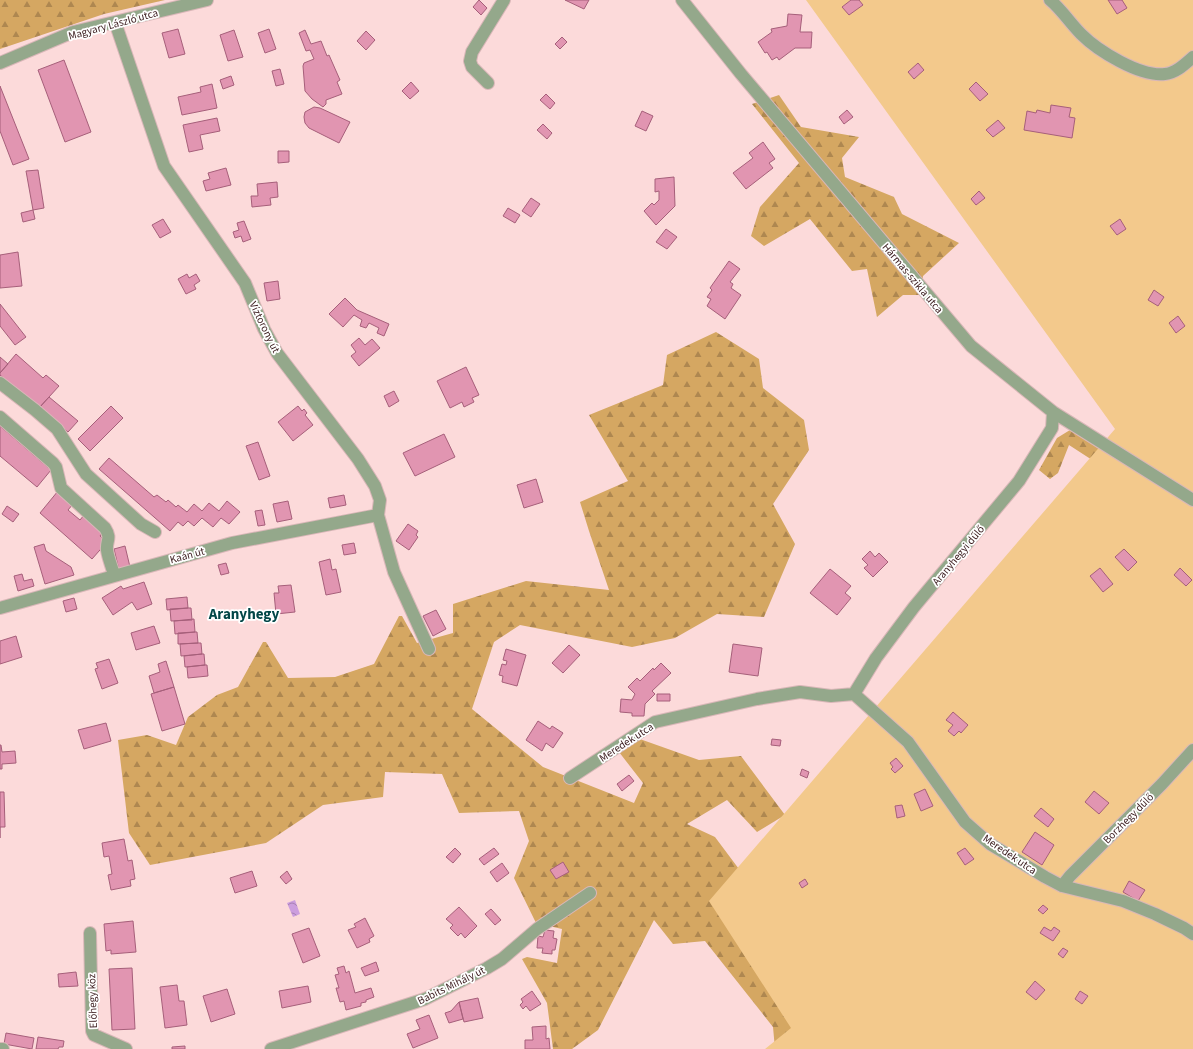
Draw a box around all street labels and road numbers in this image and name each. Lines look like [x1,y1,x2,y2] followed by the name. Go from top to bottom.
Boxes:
[67,5,160,44] street label: Magyary László utca
[879,240,946,317] street label: Hármas-szikla utca
[246,299,284,356] street label: Víztorony út
[929,522,988,589] street label: Aranyhegyi dűlő
[168,544,206,567] street label: Kaán út
[596,719,656,766] street label: Meredek utca
[1100,790,1157,847] street label: Borzhegy dűlő
[980,831,1040,878] street label: Meredek utca
[415,963,488,1008] street label: Babits Mihály út
[84,973,101,1029] street label: Előhegy köz

